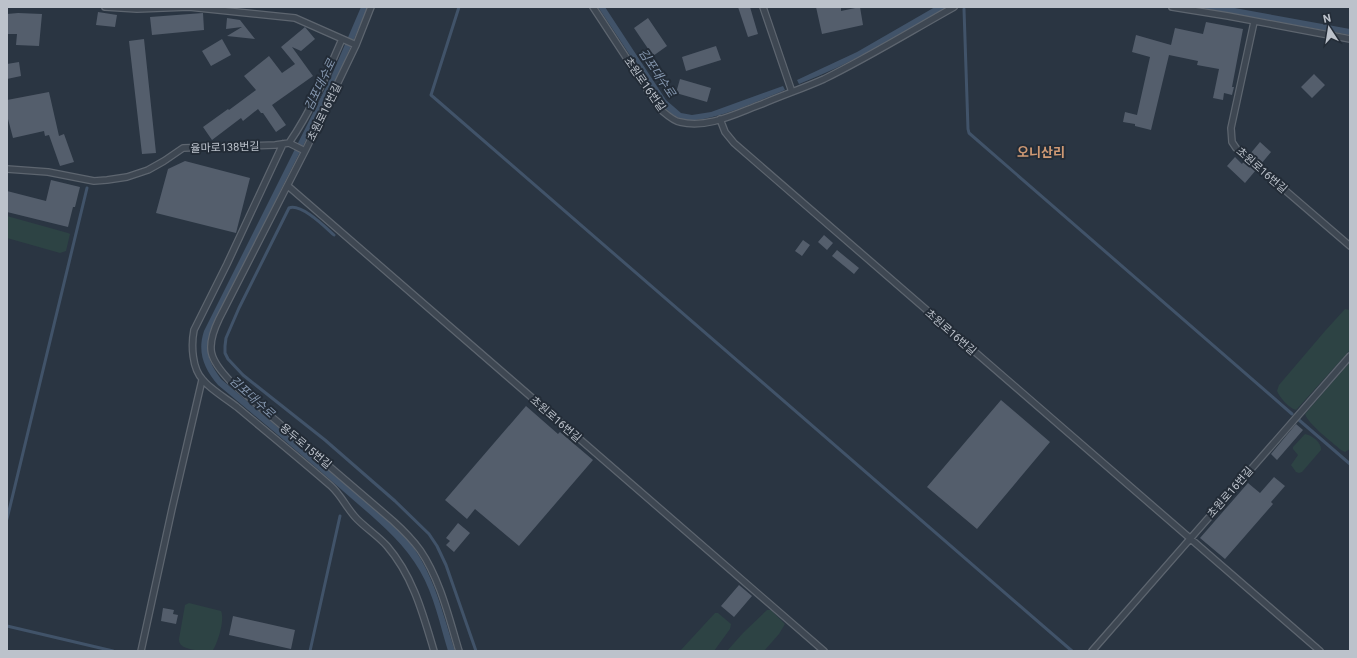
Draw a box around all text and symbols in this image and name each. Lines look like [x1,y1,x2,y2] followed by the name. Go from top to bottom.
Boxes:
[1309,8,1349,48] north arrow
[1322,11,1332,26] text: N
[636,46,679,101] water label: 김포대수로
[621,55,668,114] street label: 초원로16번길
[302,56,339,113] water label: 김포대수로
[305,81,344,143] street label: 초원로16번길
[190,140,260,155] street label: 율마로138번길
[1017,145,1065,160] district label: 오니산리
[1234,145,1290,196] street label: 초원로16번길
[923,307,979,358] street label: 초원로16번길
[227,373,278,421] water label: 김포대수로
[528,394,584,445] street label: 초원로16번길
[277,421,334,472] street label: 용두로15번길
[1205,464,1256,520] street label: 초원로16번길

